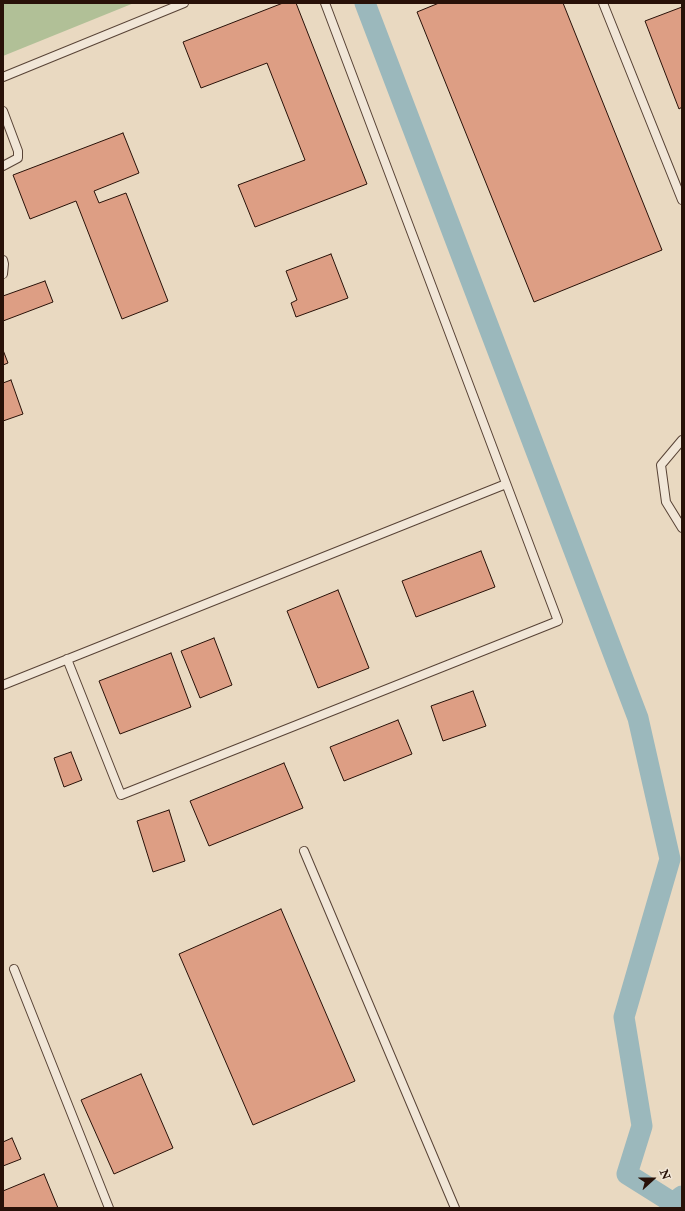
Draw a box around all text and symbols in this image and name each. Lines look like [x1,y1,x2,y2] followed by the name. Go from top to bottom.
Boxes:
[633,1159,673,1199] north arrow
[657,1168,673,1181] text: N

